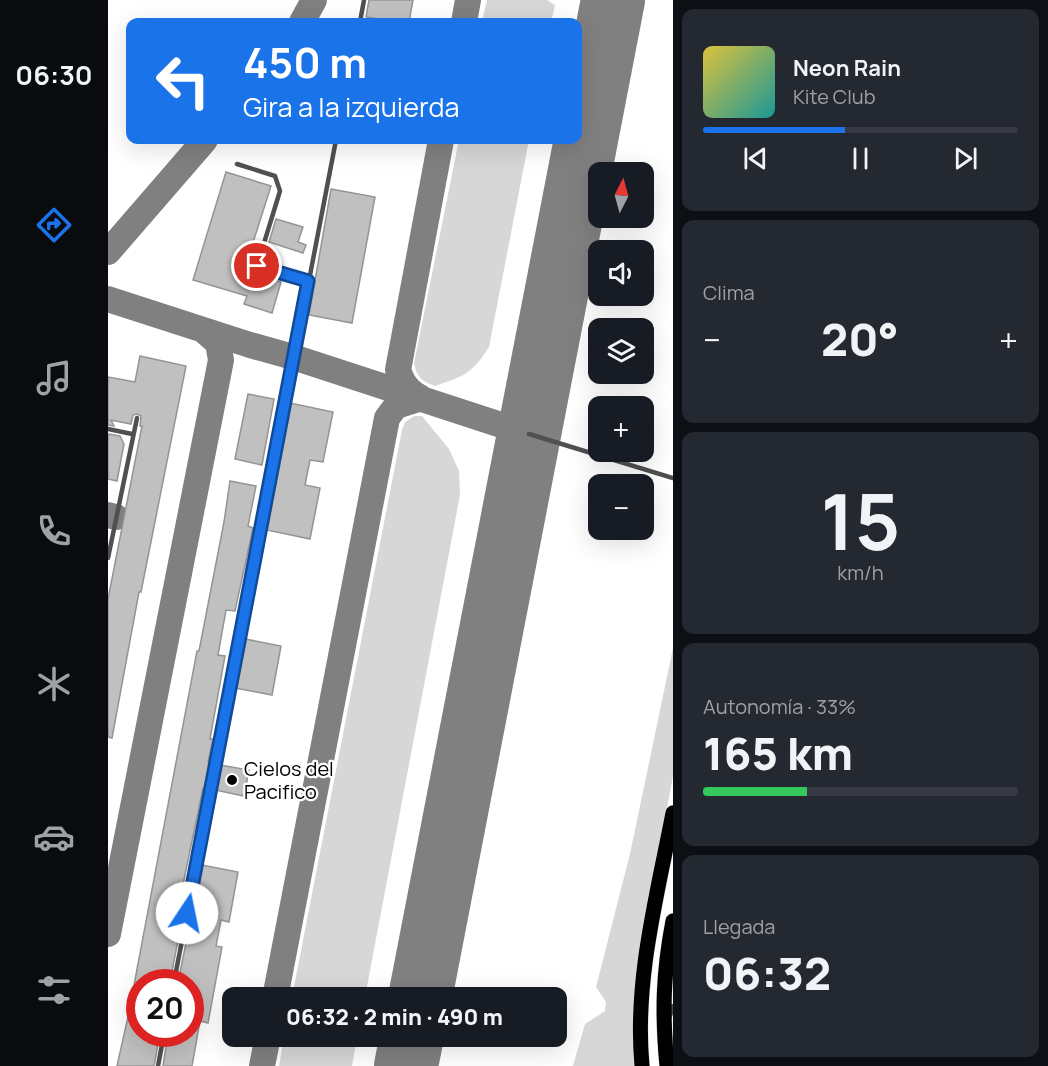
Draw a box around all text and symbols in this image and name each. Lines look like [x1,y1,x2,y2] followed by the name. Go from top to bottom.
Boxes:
[243,33,367,91] text: 450 m
[144,42,222,120] icon: left
[793,53,901,83] text: Neon Rain
[15,56,93,93] text: 06:30
[793,83,876,110] text: Kite Club
[243,88,459,125] text: Gira a la izquierda
[739,142,772,175] icon: previous
[844,142,877,175] icon: pause
[949,142,982,175] icon: next
[588,162,654,228] north arrow
[588,162,654,540] map controls
[33,204,75,246] icon: directions
[231,240,282,291] pin
[588,240,654,306] button: sound
[240,249,273,282] icon: arrive
[703,279,755,306] text: Clima
[821,308,899,370] text: 20°
[703,317,721,362] text: −
[999,317,1018,362] text: +
[588,318,654,384] button: layers
[33,357,75,399] icon: music
[588,396,654,462] button: +
[821,467,900,573] text: 15
[588,474,654,540] button: −
[33,510,75,552] icon: phone
[837,559,884,586] text: km/h
[33,663,75,705] icon: climate
[703,693,856,720] text: Autonomía · 33%
[703,722,853,784] text: 165 km
[244,755,334,805] place label: Cielos del Pacifico
[225,773,239,787] marker: Cielos del Pacifico
[33,816,75,858] icon: car
[155,881,219,945] position arrow
[703,913,775,940] text: Llegada
[703,942,831,1004] text: 06:32
[33,969,75,1011] icon: filters
[126,969,204,1047] speed limit sign: 20
[286,1002,503,1032] text: 06:32 · 2 min · 490 m

